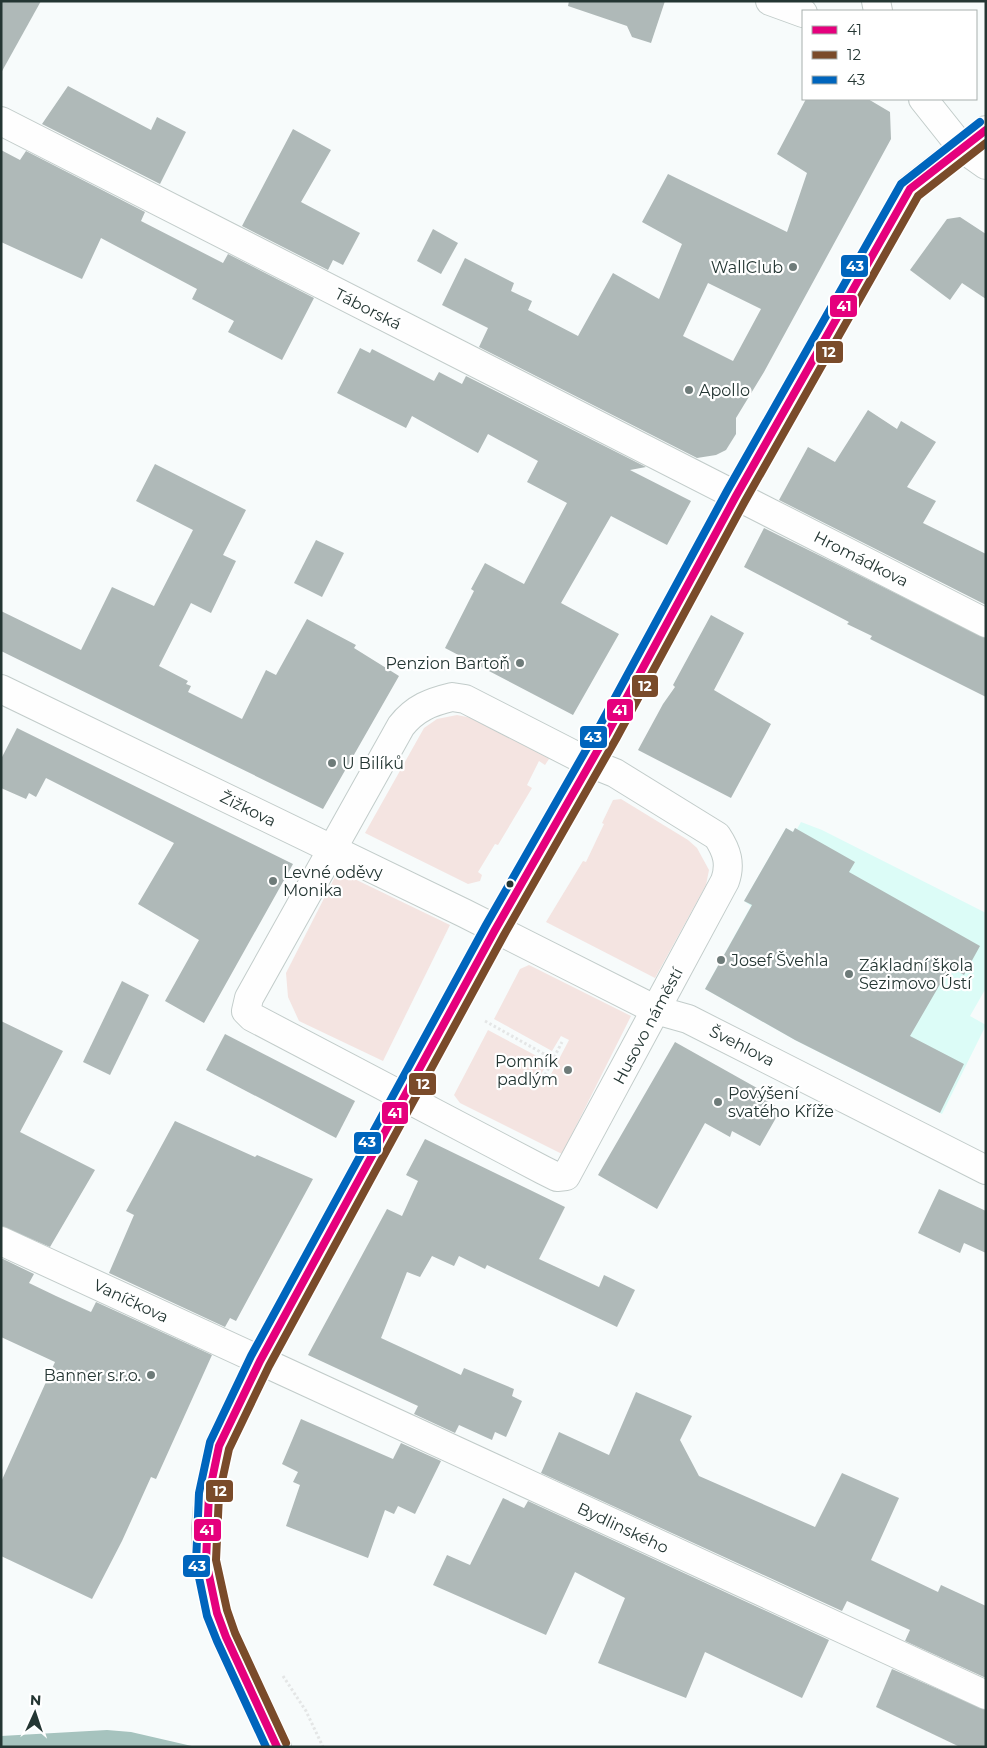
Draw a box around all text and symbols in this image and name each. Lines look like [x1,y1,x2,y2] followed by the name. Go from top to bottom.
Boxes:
[802,10,977,100] legend
[847,20,862,39] text: 41
[847,45,861,64] text: 12
[847,70,865,89] text: 43
[840,254,869,278] line badge: 43
[846,257,864,275] text: 43
[711,258,783,277] place label: WallClub
[787,261,799,273] marker: WallClub
[332,284,404,334] street label: Táborská
[829,294,858,318] line badge: 41
[837,297,851,315] text: 41
[815,340,844,364] line badge: 12
[822,343,836,361] text: 12
[699,381,750,400] place label: Apollo
[683,384,695,396] marker: Apollo
[811,527,911,591] street label: Hromádkova
[386,654,510,673] place label: Penzion Bartoň
[514,657,526,669] marker: Penzion Bartoň
[631,674,659,698] line badge: 12
[638,677,652,695] text: 12
[606,698,634,722] line badge: 41
[613,701,627,719] text: 41
[579,725,608,749] line badge: 43
[584,728,602,746] text: 43
[342,754,404,773] place label: U Bilíků
[326,757,338,769] marker: U Bilíků
[217,787,279,831] street label: Žižkova
[283,863,383,900] place label: Levné oděvy Monika
[267,875,279,887] marker: Levné oděvy Monika
[505,879,515,889] unlabelled marker
[730,951,828,970] place label: Josef Švehla
[715,954,727,966] marker: Josef Švehla
[859,956,973,993] place label: Základní škola Sezimovo Ústí
[609,964,687,1088] street label: Husovo náměstí
[843,968,855,980] marker: Základní škola Sezimovo Ústí
[706,1022,778,1070] street label: Švehlova
[495,1052,558,1089] place label: Pomník padlým
[562,1064,574,1076] marker: Pomník padlým
[408,1072,437,1096] line badge: 12
[416,1075,430,1093] text: 12
[728,1084,834,1121] place label: Povýšení svatého Kříže
[712,1096,724,1108] marker: Povýšení svatého Kříže
[381,1101,409,1125] line badge: 41
[388,1104,402,1122] text: 41
[353,1131,382,1155] line badge: 43
[358,1133,376,1151] text: 43
[90,1275,172,1327] street label: Vaníčkova
[44,1366,141,1385] place label: Banner s.r.o.
[145,1369,157,1381] marker: Banner s.r.o.
[205,1479,234,1503] line badge: 12
[213,1482,227,1500] text: 12
[574,1499,672,1557] street label: Bydlinského
[193,1518,222,1542] line badge: 41
[200,1521,214,1539] text: 41
[182,1554,211,1578] line badge: 43
[188,1557,206,1575] text: 43
[10,1688,60,1738] north arrow
[30,1691,42,1709] text: N

